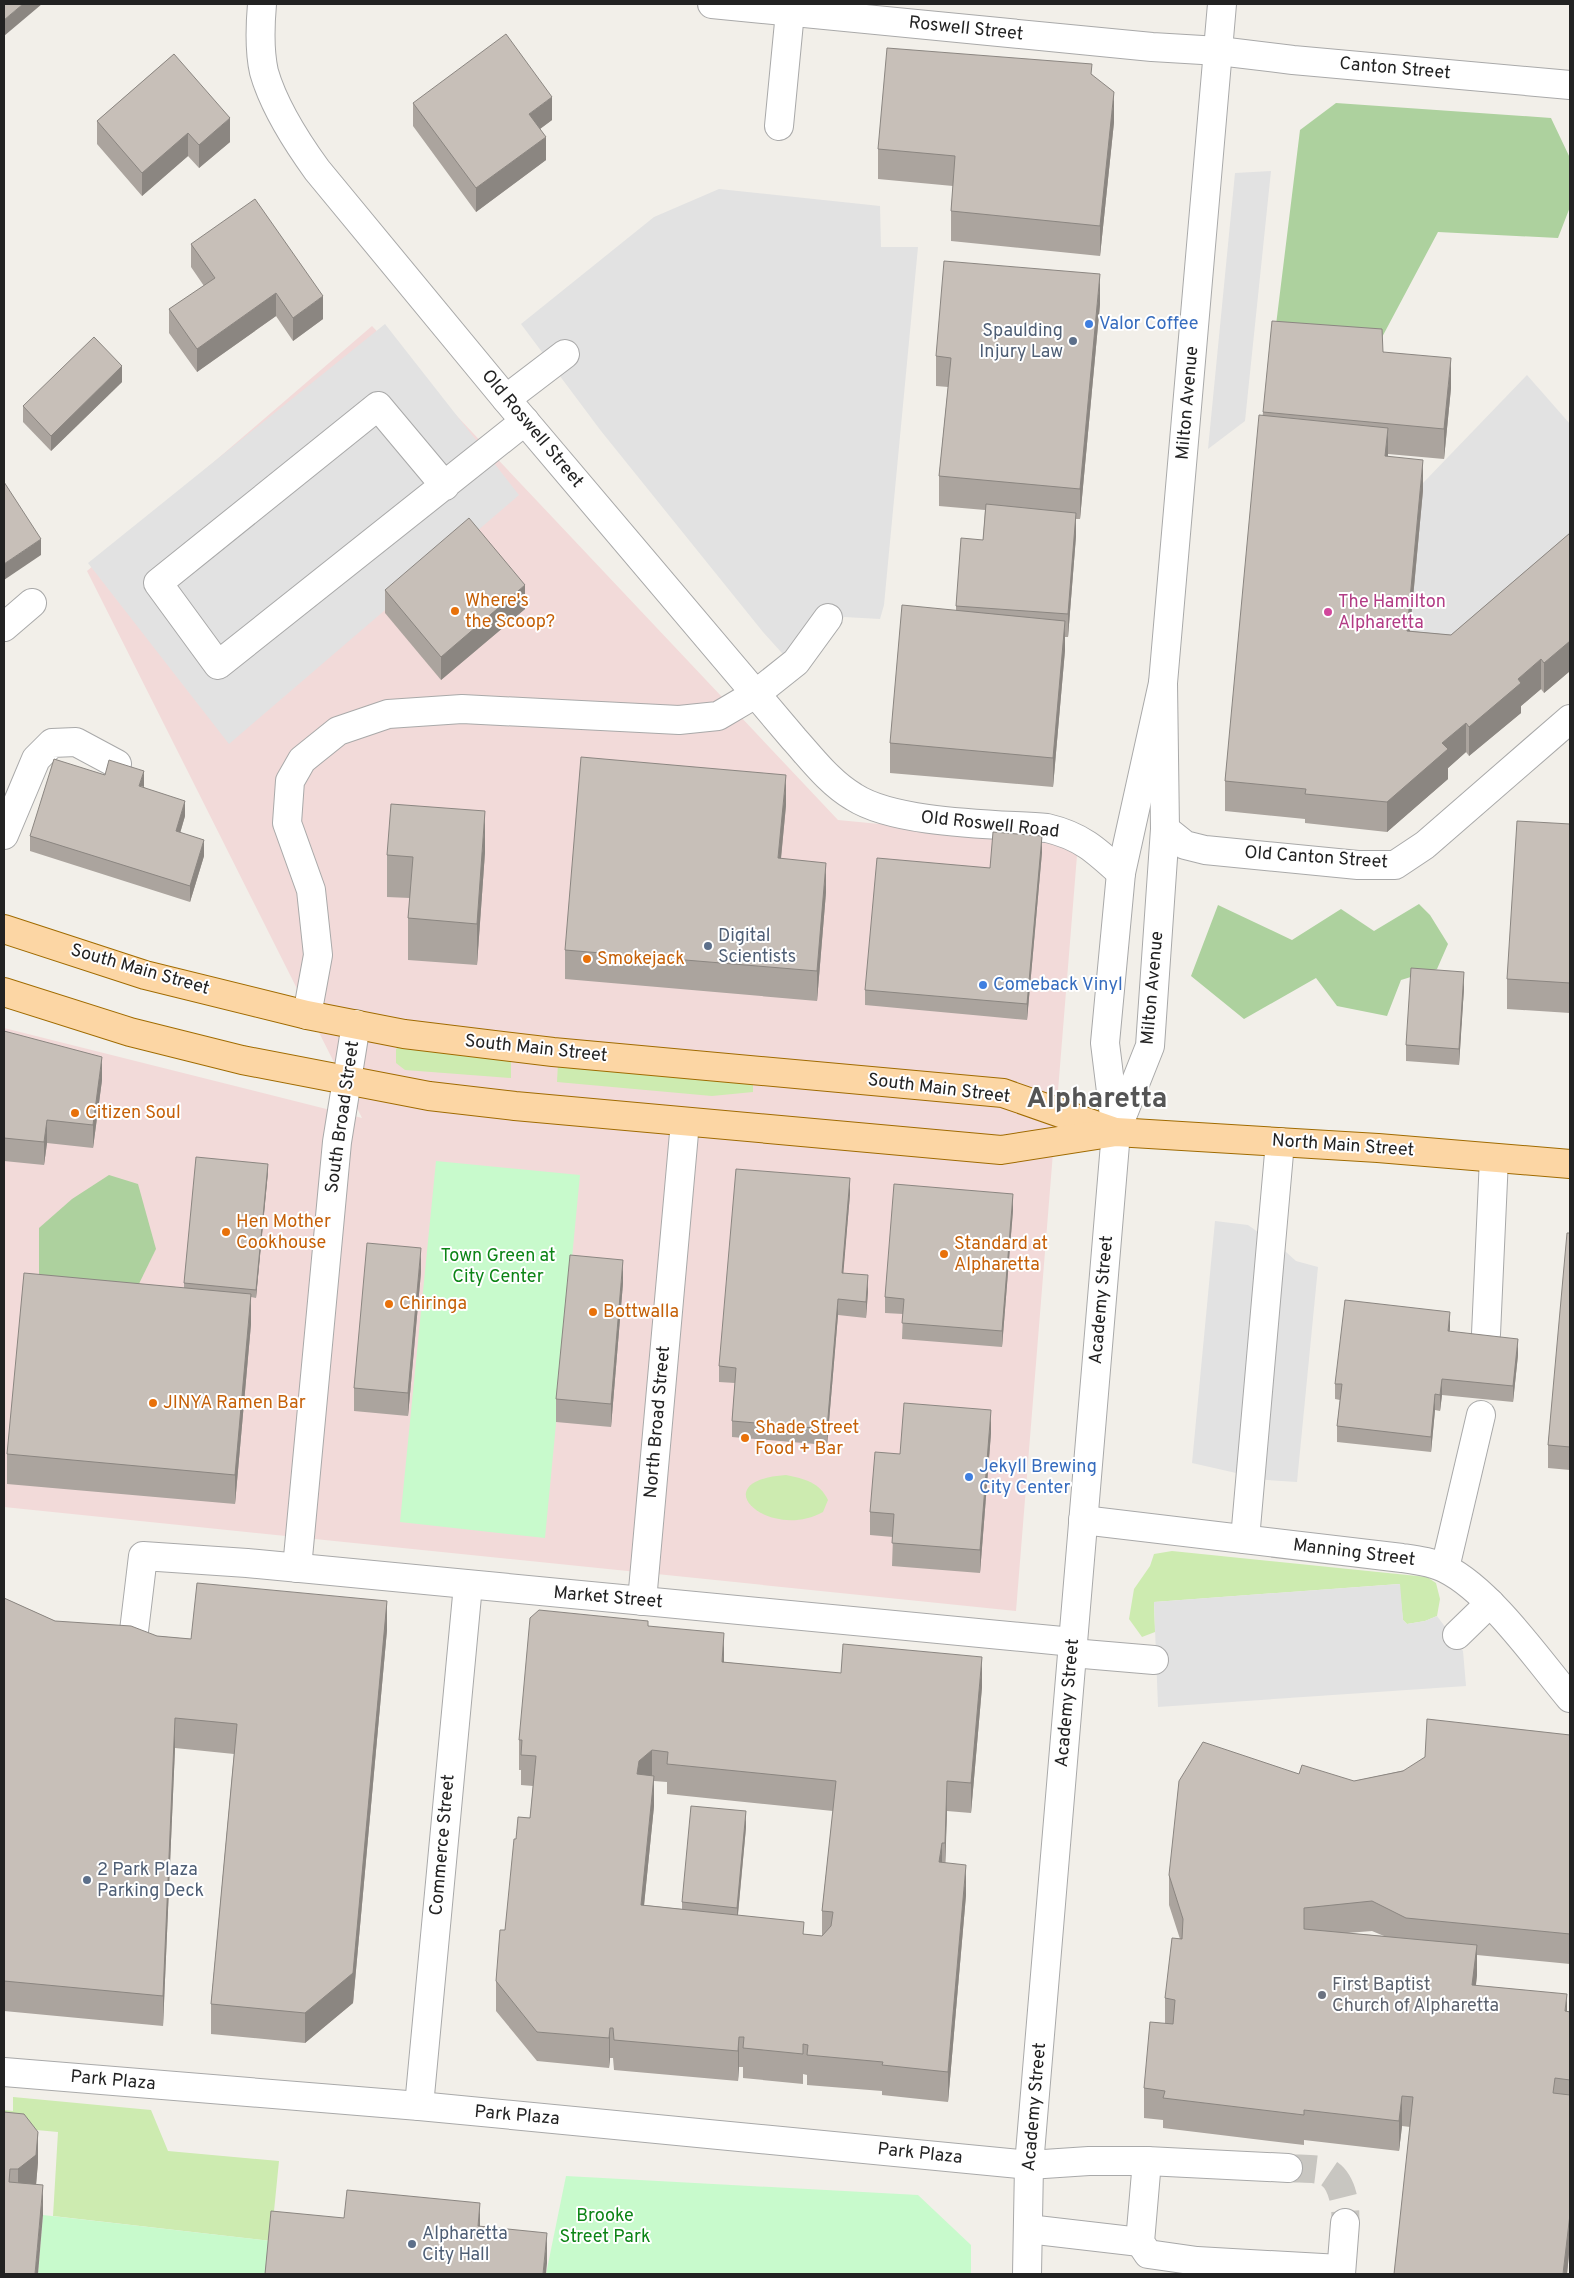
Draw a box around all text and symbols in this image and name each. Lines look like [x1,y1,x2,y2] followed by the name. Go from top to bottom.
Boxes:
[907,12,1025,46] street label: Roswell Street
[1338,53,1452,85] street label: Canton Street
[1099,313,1198,336] place label: Valor Coffee
[1083,318,1095,330] marker: Valor Coffee
[979,320,1063,364] place label: Spaulding Injury Law
[1067,335,1079,347] marker: Spaulding Injury Law
[1172,345,1204,461] street label: Milton Avenue
[476,365,588,493] street label: Old Roswell Street
[465,590,555,634] place label: Where's the Scoop?
[1338,591,1446,635] place label: The Hamilton Alpharetta
[449,605,461,617] marker: Where's the Scoop?
[1322,606,1334,618] marker: The Hamilton Alpharetta
[919,806,1061,844] street label: Old Roswell Road
[1243,842,1389,874] street label: Old Canton Street
[718,925,796,969] place label: Digital Scientists
[1137,930,1169,1046] street label: Milton Avenue
[68,939,212,1001] street label: South Main Street
[702,940,714,952] marker: Digital Scientists
[597,948,685,971] place label: Smokejack
[581,953,593,965] marker: Smokejack
[993,974,1123,997] place label: Comeback Vinyl
[977,979,989,991] marker: Comeback Vinyl
[464,1030,608,1068] street label: South Main Street
[321,1039,365,1195] street label: South Broad Street
[866,1069,1012,1109] street label: South Main Street
[1027,1082,1167,1118] district label: Alpharetta
[85,1102,181,1125] place label: Citizen Soul
[69,1107,81,1119] marker: Citizen Soul
[1271,1130,1415,1162] street label: North Main Street
[236,1211,331,1255] place label: Hen Mother Cookhouse
[220,1226,232,1238] marker: Hen Mother Cookhouse
[954,1233,1048,1277] place label: Standard at Alpharetta
[1085,1235,1119,1365] street label: Academy Street
[440,1245,556,1289] park label: Town Green at City Center
[938,1248,950,1260] marker: Standard at Alpharetta
[399,1293,467,1316] place label: Chiringa
[383,1298,395,1310] marker: Chiringa
[603,1301,679,1324] place label: Bottwalla
[587,1306,599,1318] marker: Bottwalla
[640,1345,676,1499] street label: North Broad Street
[163,1392,306,1415] place label: JINYA Ramen Bar
[147,1397,159,1409] marker: JINYA Ramen Bar
[755,1417,859,1461] place label: Shade Street Food + Bar
[739,1432,751,1444] marker: Shade Street Food + Bar
[979,1456,1097,1500] place label: Jekyll Brewing City Center
[963,1471,975,1483] marker: Jekyll Brewing City Center
[1292,1534,1416,1572] street label: Manning Street
[552,1582,664,1614] street label: Market Street
[1051,1638,1085,1768] street label: Academy Street
[425,1773,461,1917] street label: Commerce Street
[97,1859,204,1903] place label: 2 Park Plaza Parking Deck
[81,1874,93,1886] marker: 2 Park Plaza Parking Deck
[1332,1974,1499,2018] place label: First Baptist Church of Alpharetta
[1316,1989,1328,2001] marker: First Baptist Church of Alpharetta
[1018,2042,1052,2172] street label: Academy Street
[69,2066,157,2096] street label: Park Plaza
[473,2101,561,2131] street label: Park Plaza
[876,2138,964,2170] street label: Park Plaza
[560,2205,650,2249] park label: Brooke Street Park
[422,2223,508,2267] place label: Alpharetta City Hall
[406,2238,418,2250] marker: Alpharetta City Hall

